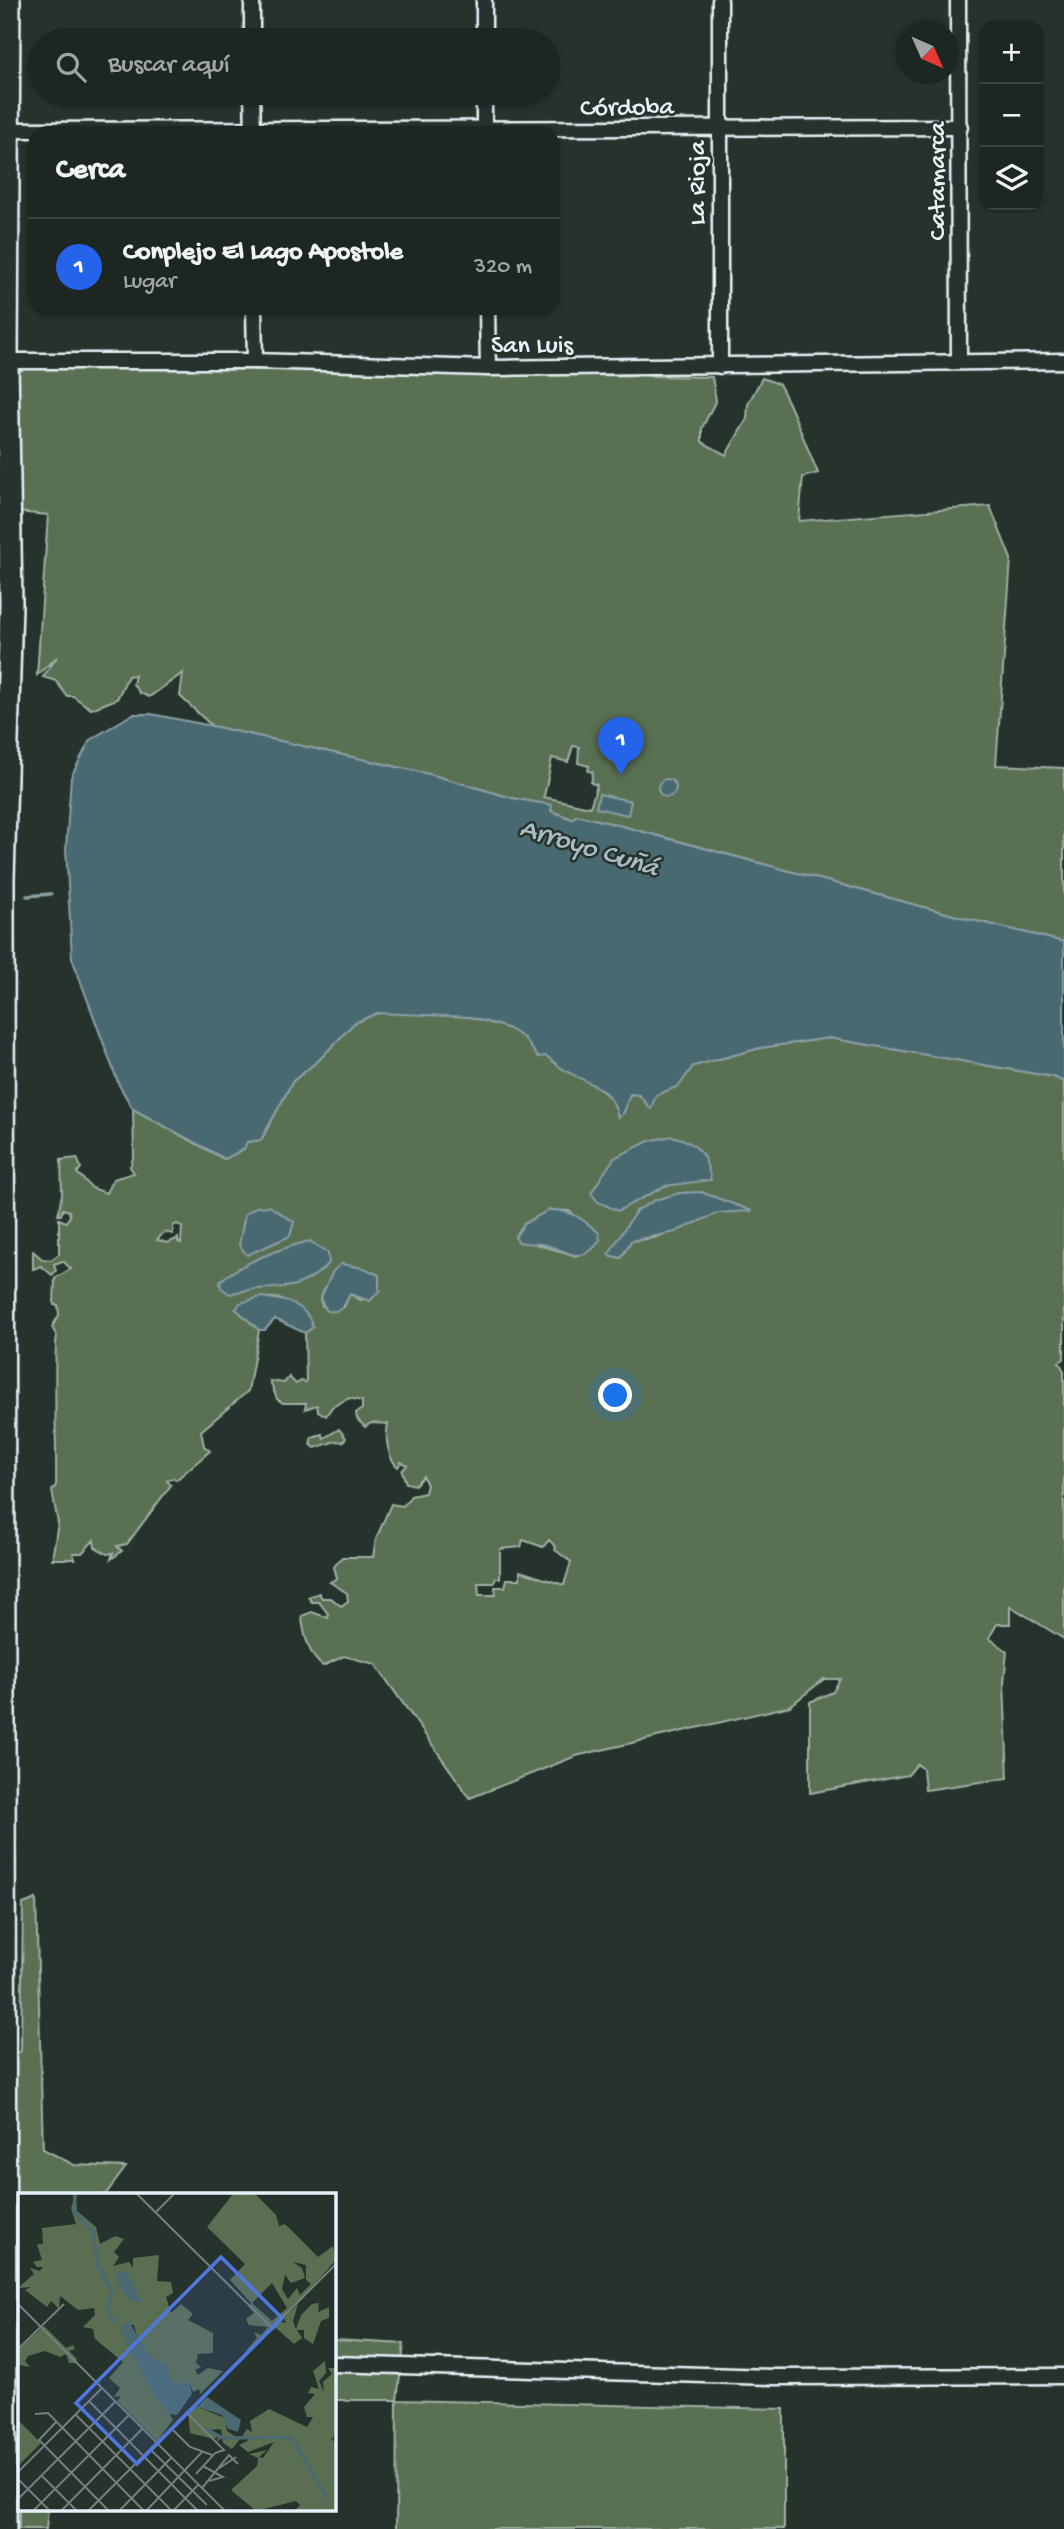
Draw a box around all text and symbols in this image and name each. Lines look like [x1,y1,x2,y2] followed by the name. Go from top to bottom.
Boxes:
[896,21,959,84] north arrow
[980,21,1043,210] map controls
[980,21,1043,84] button: +
[28,28,560,105] search box
[52,48,90,86] icon: search
[108,51,230,82] text: Buscar aquí
[980,84,1043,147] button: −
[580,93,676,126] street label: Córdoba
[924,120,955,240] street label: Catamarca
[684,139,715,225] street label: La Rioja
[980,147,1043,210] button: layers
[56,154,125,189] text: Cerca
[123,238,403,269] text: Conplejo El Lago Apostole
[74,254,84,281] text: 1
[474,254,532,281] text: 320 m
[123,269,176,296] text: Lugar
[491,332,574,363] street label: San Luis
[598,717,644,775] pin: 1
[515,813,663,886] water label: Arroyo Cuñá
[598,1378,632,1412] your location
[18,2193,336,2512] inset map

